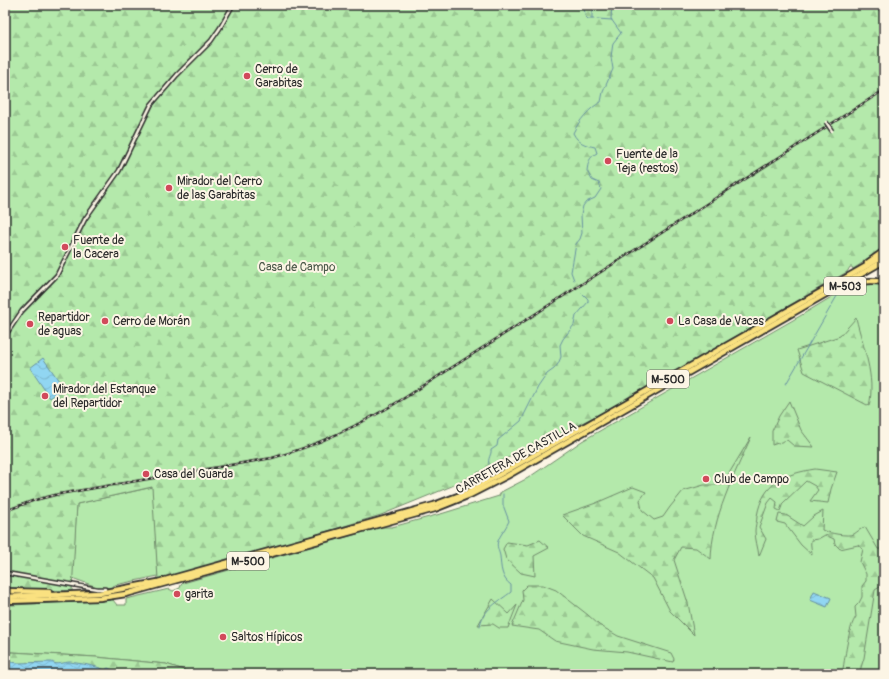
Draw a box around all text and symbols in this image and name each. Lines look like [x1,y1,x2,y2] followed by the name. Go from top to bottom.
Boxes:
[255,62,303,91] place label: Cerro de Garabitas
[242,71,252,81] marker: Cerro de Garabitas
[616,147,679,176] place label: Fuente de la Teja (restos)
[603,156,613,166] marker: Fuente de la Teja (restos)
[177,174,263,203] place label: Mirador del Cerro de las Garabitas
[164,183,174,193] marker: Mirador del Cerro de las Garabitas
[73,233,124,262] place label: Fuente de la Cacera
[60,242,70,252] marker: Fuente de la Cacera
[259,260,336,275] park label: Casa de Campo
[824,277,866,295] road number: M-503
[38,310,90,339] place label: Repartidor de aguas
[113,314,190,329] place label: Cerro de Morán
[678,314,764,329] place label: La Casa de Vacas
[100,316,110,326] marker: Cerro de Morán
[665,316,675,326] marker: La Casa de Vacas
[25,319,35,329] marker: Repartidor de aguas
[647,370,689,388] road number: M-500
[53,382,156,411] place label: Mirador del Estanque del Repartidor
[40,391,50,401] marker: Mirador del Estanque del Repartidor
[453,418,579,497] street label: CARRETERA DE CASTILLA
[154,467,233,482] place label: Casa del Guarda
[141,469,151,479] marker: Casa del Guarda
[714,472,790,487] place label: Club de Campo
[701,474,711,484] marker: Club de Campo
[227,552,269,570] road number: M-500
[185,587,214,602] place label: garita
[172,589,182,599] marker: garita
[231,630,303,645] place label: Saltos Hípicos
[218,632,228,642] marker: Saltos Hípicos

